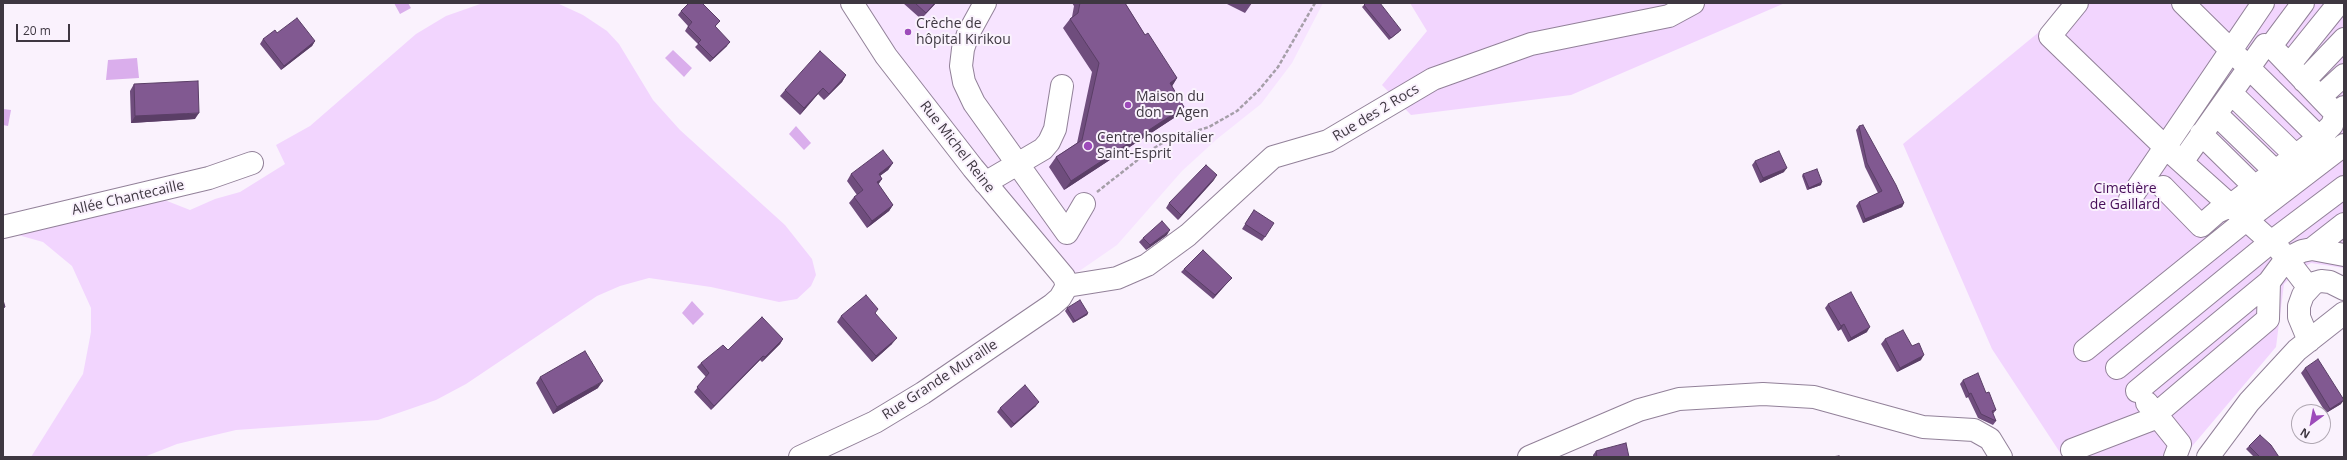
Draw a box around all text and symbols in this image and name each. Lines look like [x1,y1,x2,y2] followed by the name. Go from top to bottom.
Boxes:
[18,16,72,42] scale bar
[916,16,1011,48] place label: Crèche de hôpital Kirikou
[23,22,51,39] text: 20 m
[903,27,913,37] marker: Crèche de hôpital Kirikou
[1330,81,1422,145] street label: Rue des 2 Rocs
[1136,89,1209,122] place label: Maison du don – Agen
[916,98,998,196] street label: Rue Michel Reine
[1123,100,1133,110] marker: Maison du don – Agen
[1097,130,1214,162] place label: Centre hospitalier Saint-Esprit
[1082,140,1094,152] marker: Centre hospitalier Saint-Esprit
[70,177,186,219] street label: Allée Chantecaille
[2090,181,2160,214] park label: Cimetière de Gaillard
[879,336,1001,424] street label: Rue Grande Muraille
[2291,404,2331,444] north arrow
[2297,425,2313,442] text: N

